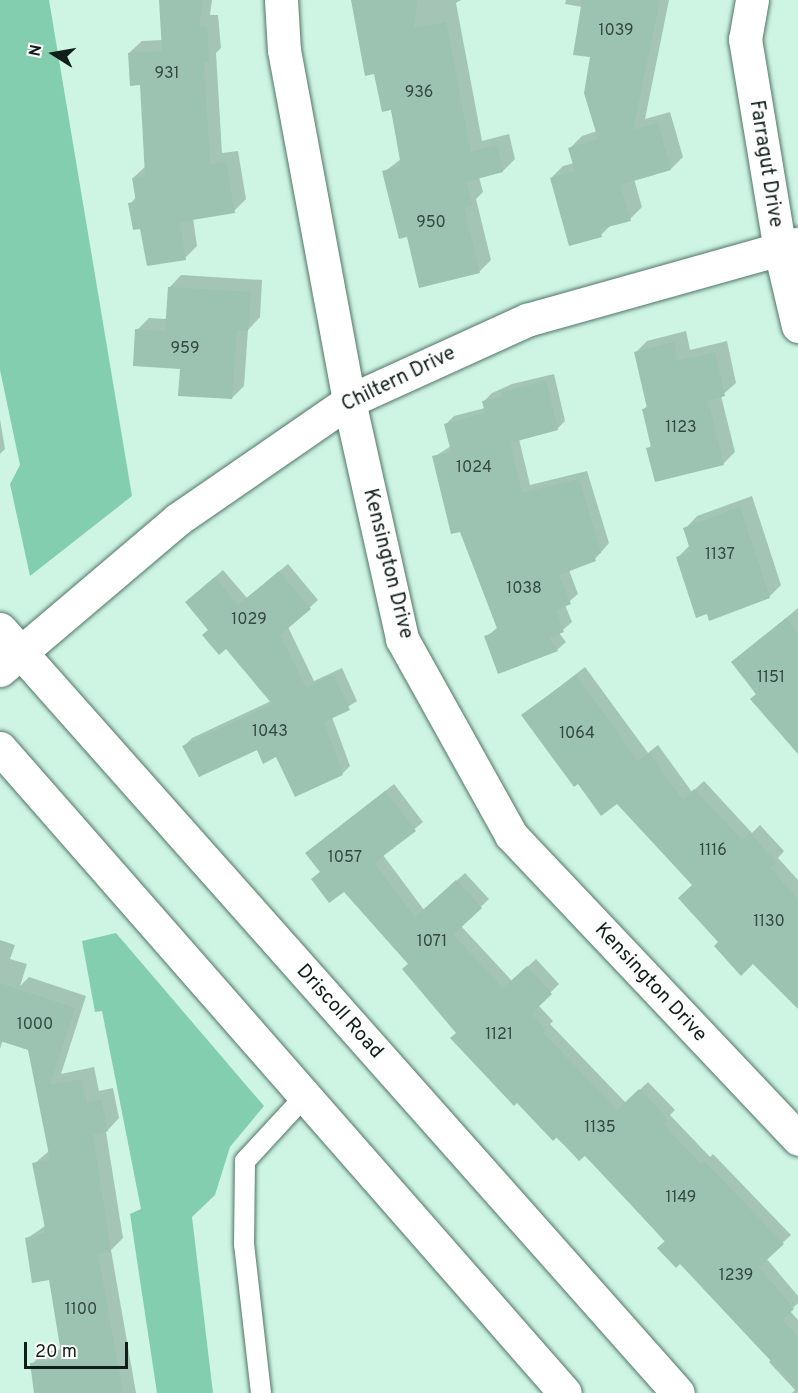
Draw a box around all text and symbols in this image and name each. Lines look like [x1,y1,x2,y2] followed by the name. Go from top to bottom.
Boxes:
[598,21,634,41] house number: 1039
[24,24,84,84] north arrow
[25,43,47,58] text: N
[154,64,180,84] house number: 931
[405,83,433,103] house number: 936
[743,99,787,229] street label: Farragut Drive
[416,213,446,233] house number: 950
[171,339,199,359] house number: 959
[338,342,460,418] street label: Chiltern Drive
[665,418,697,438] house number: 1123
[456,458,492,478] house number: 1024
[357,486,417,642] street label: Kensington Drive
[705,545,735,565] house number: 1137
[506,579,542,599] house number: 1038
[231,610,267,630] house number: 1029
[757,668,785,688] house number: 1151
[252,722,288,742] house number: 1043
[559,724,595,744] house number: 1064
[699,841,727,861] house number: 1116
[328,848,362,868] house number: 1057
[753,912,785,932] house number: 1130
[589,919,711,1047] street label: Kensington Drive
[417,932,447,952] house number: 1071
[290,960,388,1064] street label: Driscoll Road
[17,1015,53,1035] house number: 1000
[485,1025,513,1045] house number: 1121
[584,1118,616,1138] house number: 1135
[666,1188,696,1208] house number: 1149
[719,1266,753,1286] house number: 1239
[65,1300,97,1320] house number: 1100
[27,1330,130,1368] scale bar
[35,1341,77,1364] text: 20 m

